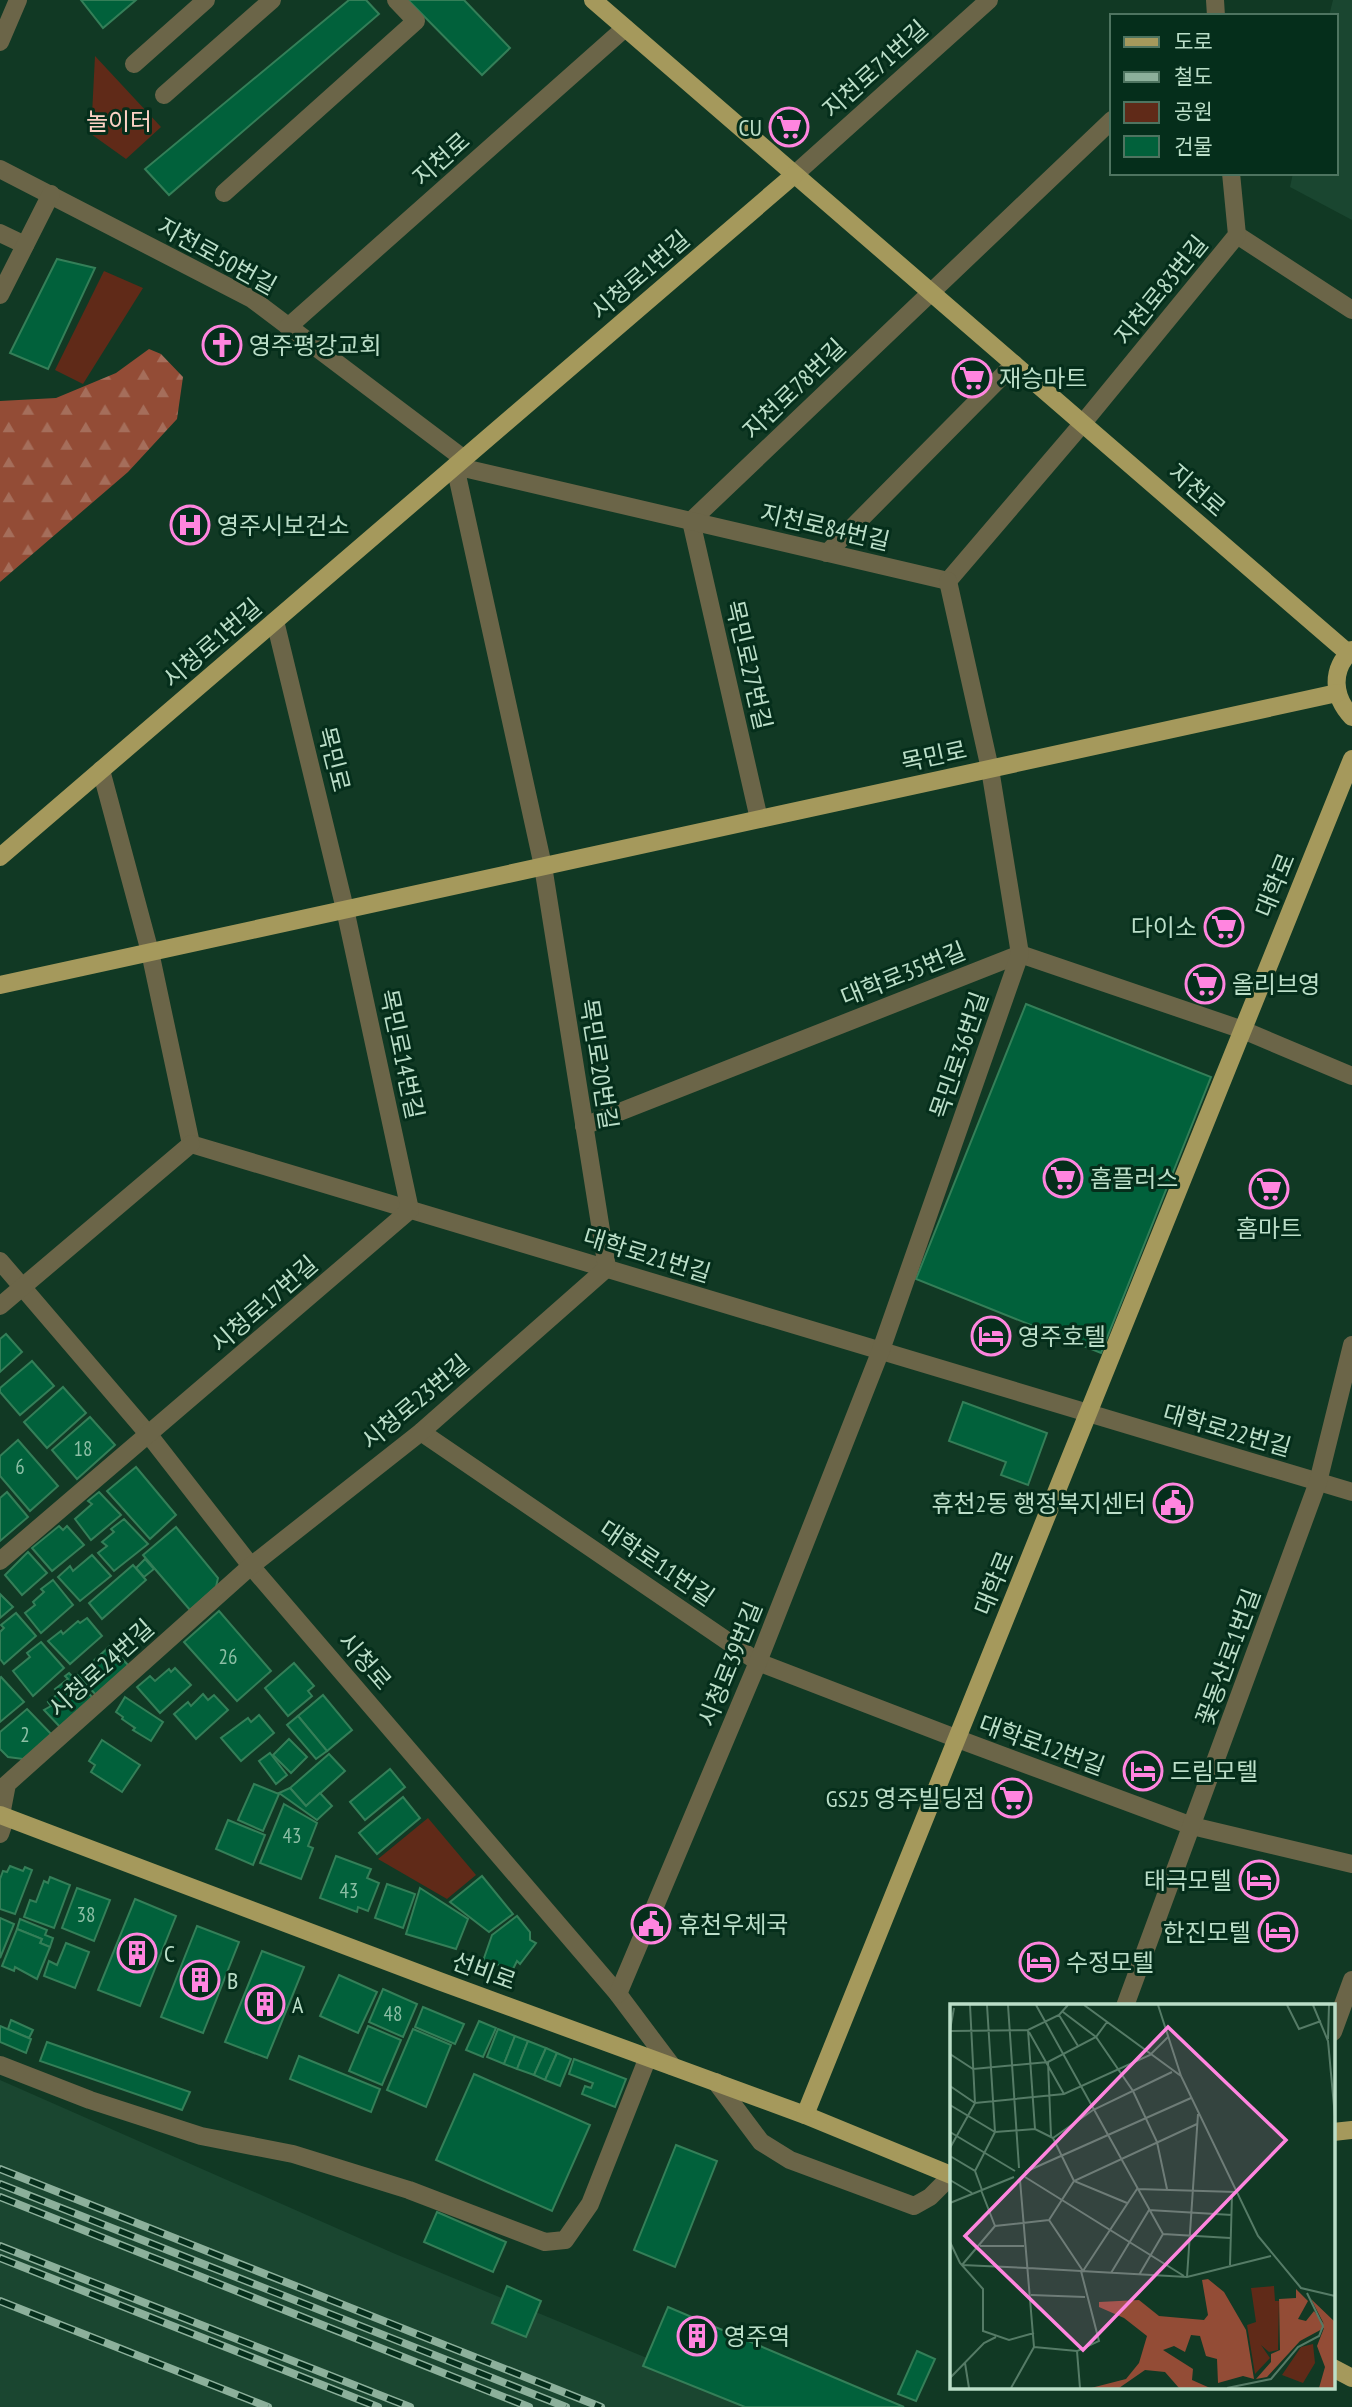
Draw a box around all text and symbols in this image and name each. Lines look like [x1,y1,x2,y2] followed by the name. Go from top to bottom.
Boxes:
[816,13,934,125] street label: 지천로71번길
[1110,14,1338,175] legend
[1174,28,1213,55] text: 도로
[1174,63,1213,90] text: 철도
[1174,98,1213,125] text: 공원
[86,106,152,137] park label: 놀이터
[768,106,810,148] supermarket icon: CU
[739,112,762,143] place label: CU
[406,125,476,193] street label: 지천로
[1174,133,1213,160] text: 건물
[152,210,282,302] street label: 지천로50번길
[584,224,696,326] street label: 시청로1번길
[1107,229,1215,351] street label: 지천로83번길
[201,324,243,366] church icon: 영주평강교회
[249,330,381,361] place label: 영주평강교회
[736,332,852,446] street label: 지천로78번길
[951,357,993,399] supermarket icon: 재승마트
[999,363,1087,394] place label: 재승마트
[1162,457,1232,523] street label: 지천로
[757,497,893,557] street label: 지천로84번길
[169,504,211,546] hospital icon: 영주시보건소
[217,510,349,541] place label: 영주시보건소
[156,592,268,694] street label: 시청로1번길
[719,597,779,733] street label: 목민로27번길
[311,723,357,795] street label: 목민로
[898,734,970,778] street label: 목민로
[1248,848,1302,922] street label: 대학로
[1203,906,1245,948] supermarket icon: 다이소
[1131,912,1197,943] place label: 다이소
[836,935,970,1013] street label: 대학로35번길
[1184,963,1226,1005] supermarket icon: 올리브영
[1232,969,1320,1000] place label: 올리브영
[373,986,431,1122] street label: 목민로14번길
[923,988,995,1122] street label: 목민로36번길
[573,996,625,1132] street label: 목민로20번길
[1042,1157,1084,1199] supermarket icon: 홈플러스
[1090,1163,1178,1194] place label: 홈플러스
[1248,1168,1290,1210] supermarket icon: 홈마트
[1236,1213,1302,1244] place label: 홈마트
[579,1221,715,1289] street label: 대학로21번길
[204,1249,324,1359] street label: 시청로17번길
[970,1315,1012,1357] hotel icon: 영주호텔
[1018,1321,1106,1352] place label: 영주호텔
[354,1348,476,1456] street label: 시청로23번길
[1159,1397,1295,1463] street label: 대학로22번길
[74,1435,92,1462] house number: 18
[15,1453,25,1480] house number: 6
[1152,1482,1194,1524] public building icon: 휴천2동 행정복지센터
[931,1488,1146,1519] place label: 휴천2동 행정복지센터
[594,1513,720,1613] street label: 대학로11번길
[967,1546,1021,1620] street label: 대학로
[1189,1584,1267,1730] street label: 꽃동산로1번길
[691,1597,769,1731] street label: 시청로39번길
[42,1612,160,1724] street label: 시청로24번길
[332,1626,398,1696] street label: 시청로
[219,1643,237,1670] house number: 26
[975,1708,1109,1782] street label: 대학로12번길
[20,1721,30,1748] house number: 2
[1122,1750,1164,1792] hotel icon: 드림모텔
[1170,1756,1258,1787] place label: 드림모텔
[991,1777,1033,1819] supermarket icon: GS25 영주빌딩점
[826,1783,985,1814] place label: GS25 영주빌딩점
[283,1822,301,1849] house number: 43
[1238,1859,1280,1901] hotel icon: 태극모텔
[1144,1865,1232,1896] place label: 태극모텔
[340,1877,358,1904] house number: 43
[77,1901,95,1928] house number: 38
[630,1903,672,1945] public building icon: 휴천우체국
[678,1909,788,1940] place label: 휴천우체국
[1257,1911,1299,1953] hotel icon: 한진모텔
[1163,1917,1251,1948] place label: 한진모텔
[116,1932,158,1974] building icon: C
[164,1938,175,1969] place label: C
[1018,1941,1060,1983] hotel icon: 수정모텔
[448,1945,520,1997] street label: 선비로
[1066,1947,1154,1978] place label: 수정모텔
[179,1959,221,2001] building icon: B
[227,1965,238,1996] place label: B
[244,1983,286,2025] building icon: A
[292,1989,304,2020] place label: A
[384,2000,402,2027] house number: 48
[950,2004,1334,2390] inset map
[676,2315,718,2357] building icon: 영주역
[724,2321,790,2352] place label: 영주역

